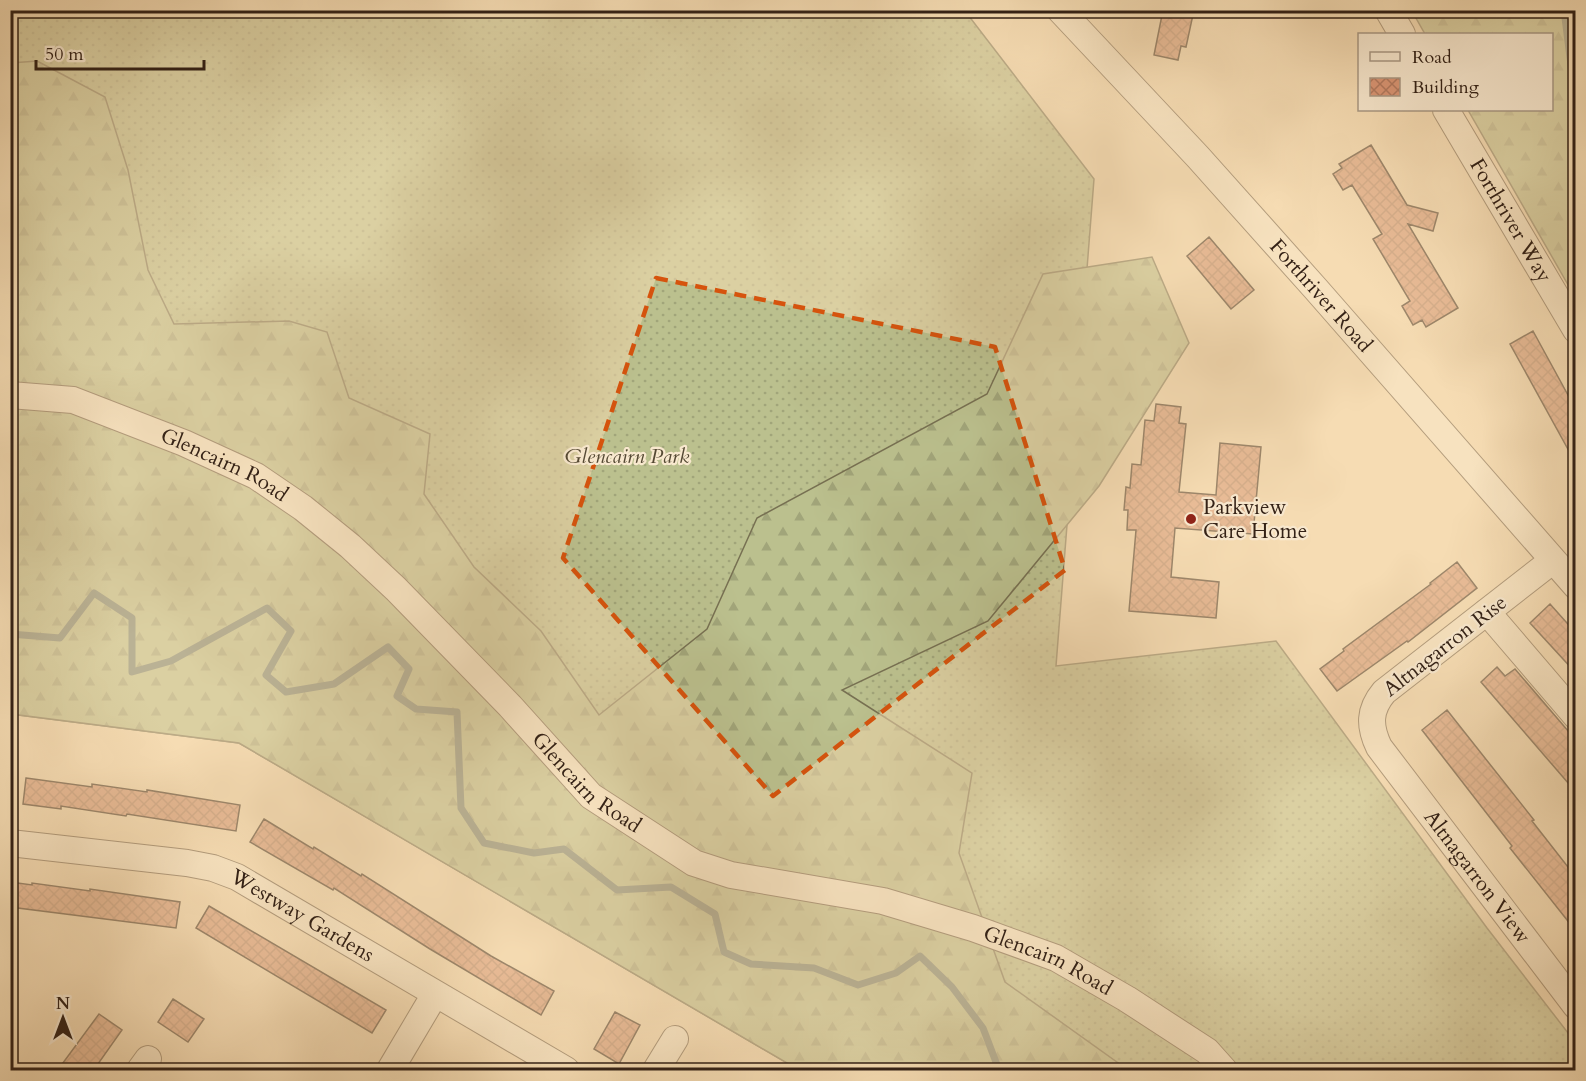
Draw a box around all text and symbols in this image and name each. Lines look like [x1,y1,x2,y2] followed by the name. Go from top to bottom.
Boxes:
[36,33,204,71] scale bar
[1358,33,1553,111] legend
[45,42,84,67] text: 50 m
[1412,45,1452,70] text: Road
[1412,75,1480,100] text: Building
[1463,153,1559,288] street label: Forthriver Way
[1263,232,1379,358] street label: Forthriver Road
[156,421,294,508] street label: Glencairn Road
[565,442,690,471] park label: Glencairn Park
[1203,493,1307,546] place label: Parkview Care Home
[1184,512,1198,526] marker: Parkview Care Home
[1377,588,1513,704] street label: Altnagarron Rise
[525,725,647,840] street label: Glencairn Road
[1417,804,1538,950] street label: Altnagarron View
[224,861,380,969] street label: Westway Gardens
[980,919,1118,1002] street label: Glencairn Road
[33,988,93,1048] north arrow
[56,993,70,1015] text: N

